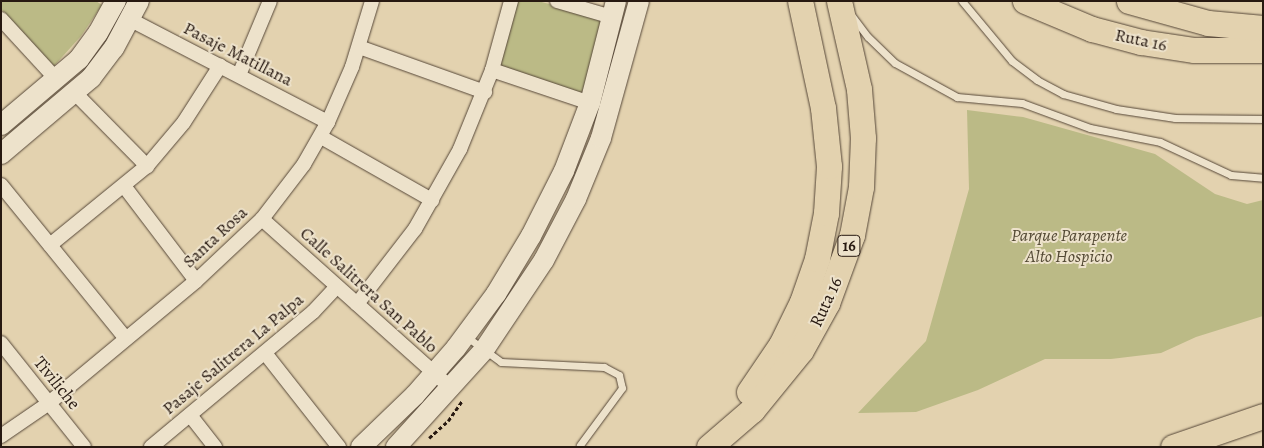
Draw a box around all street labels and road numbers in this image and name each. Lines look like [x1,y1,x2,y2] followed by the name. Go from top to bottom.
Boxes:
[180,17,296,91] street label: Pasaje Matillana
[1113,24,1169,56] street label: Ruta 16
[178,202,252,272] street label: Santa Rosa
[296,222,442,358] street label: Calle Salitrera San Pablo
[836,232,862,260] road number: 16
[805,274,847,330] street label: Ruta 16
[158,289,308,419] street label: Pasaje Salitrera La Palpa
[29,352,85,414] street label: Tiviliche

